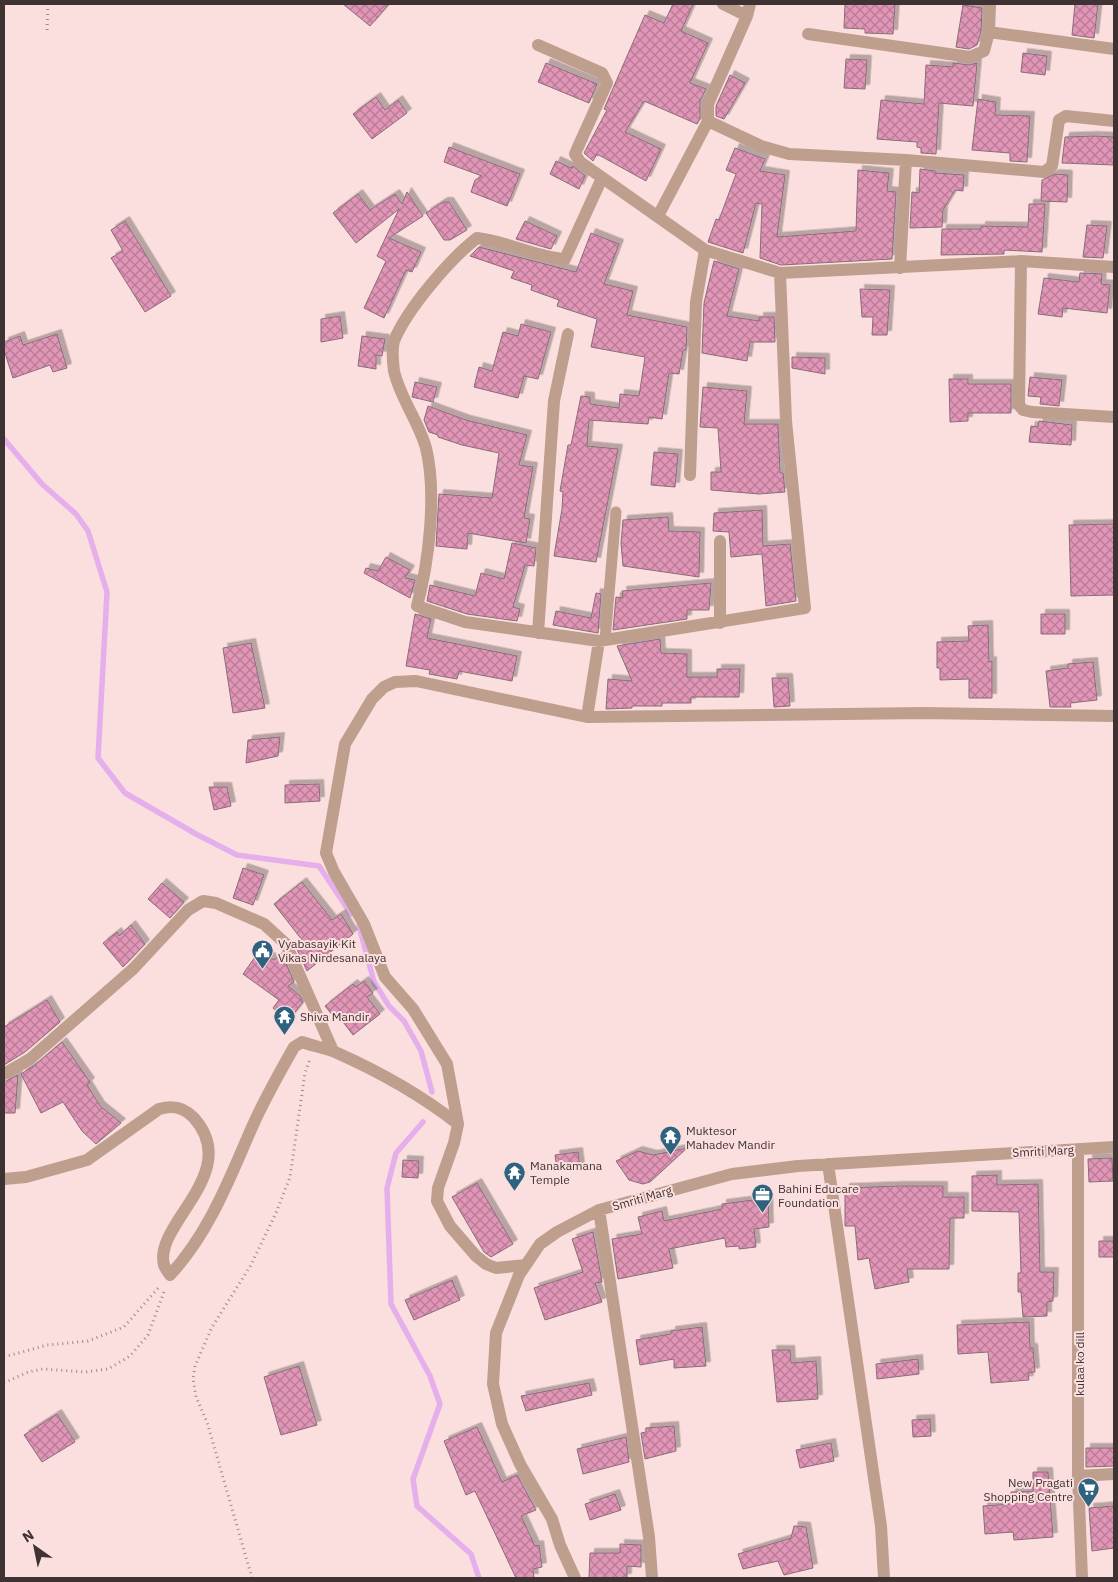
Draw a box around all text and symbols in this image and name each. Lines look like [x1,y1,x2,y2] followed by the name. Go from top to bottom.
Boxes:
[278,936,387,965] place label: Vyabasayik Kit Vikas Nirdesanalaya
[250,938,274,969] public building icon: Vyabasayik Kit Vikas Nirdesanalaya
[272,1004,296,1035] temple icon: Shiva Mandir
[300,1009,370,1024] place label: Shiva Mandir
[686,1123,775,1152] place label: Muktesor Mahadev Mandir
[658,1125,682,1156] temple icon: Muktesor Mahadev Mandir
[1012,1142,1075,1160] street label: Smriti Marg
[530,1158,603,1187] place label: Manakamana Temple
[502,1160,526,1191] temple icon: Manakamana Temple
[778,1181,859,1210] place label: Bahini Educare Foundation
[610,1182,674,1214] street label: Smriti Marg
[750,1183,774,1214] office icon: Bahini Educare Foundation
[1072,1332,1087,1396] street label: kulaa ko dill
[984,1475,1073,1504] place label: New Pragati Shopping Centre
[1077,1477,1101,1508] supermarket icon: New Pragati Shopping Centre
[10,1522,60,1572] north arrow
[19,1526,37,1546] text: N

